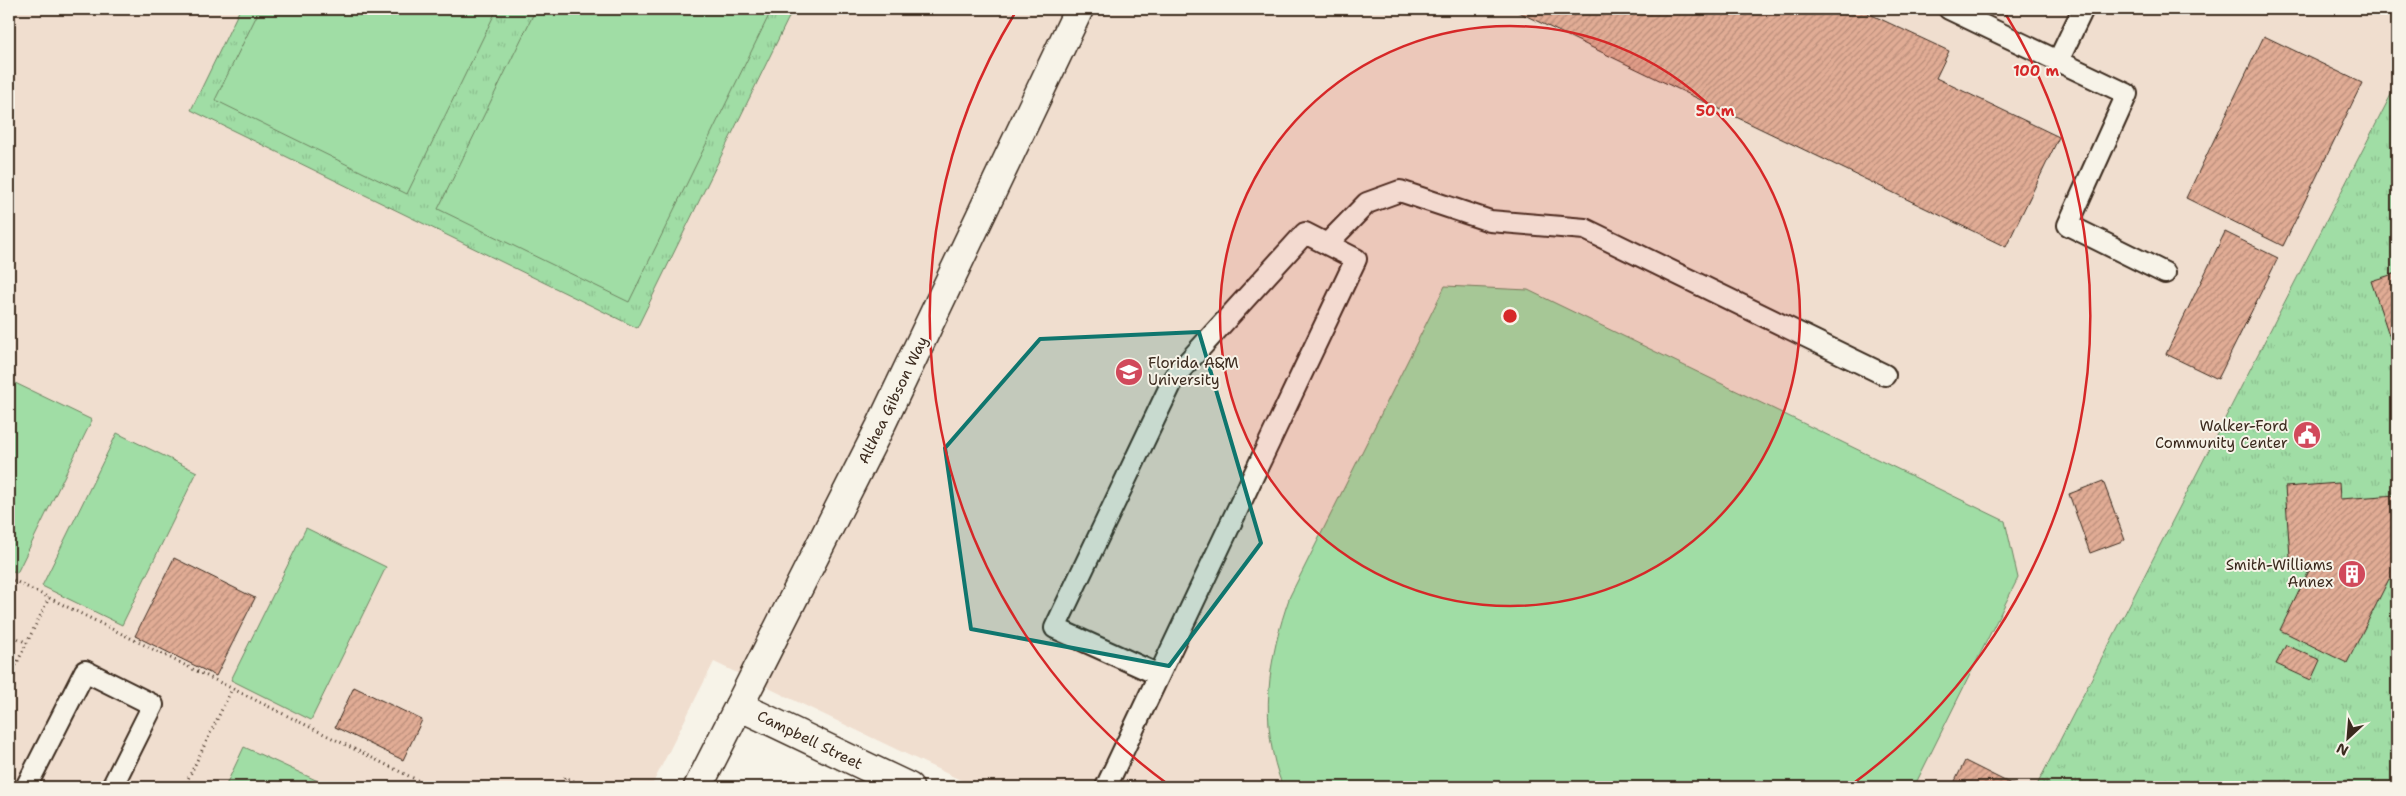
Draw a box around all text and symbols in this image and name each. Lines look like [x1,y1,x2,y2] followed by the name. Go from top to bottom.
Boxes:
[2013,61,2059,81] text: 100 m
[1696,101,1735,121] text: 50 m
[1501,307,1519,325] centre of rings
[853,333,933,467] street label: Althea Gibson Way
[1148,353,1239,390] place label: Florida A&M University
[1114,357,1144,387] school or university icon: Florida A&M University
[2155,416,2288,453] place label: Walker-Ford Community Center
[2292,420,2322,450] public building icon: Walker-Ford Community Center
[2226,555,2333,592] place label: Smith-Williams Annex
[2337,559,2367,589] building icon: Smith-Williams Annex
[754,706,866,774] street label: Campbell Street
[2324,714,2374,764] north arrow
[2333,739,2351,760] text: N

